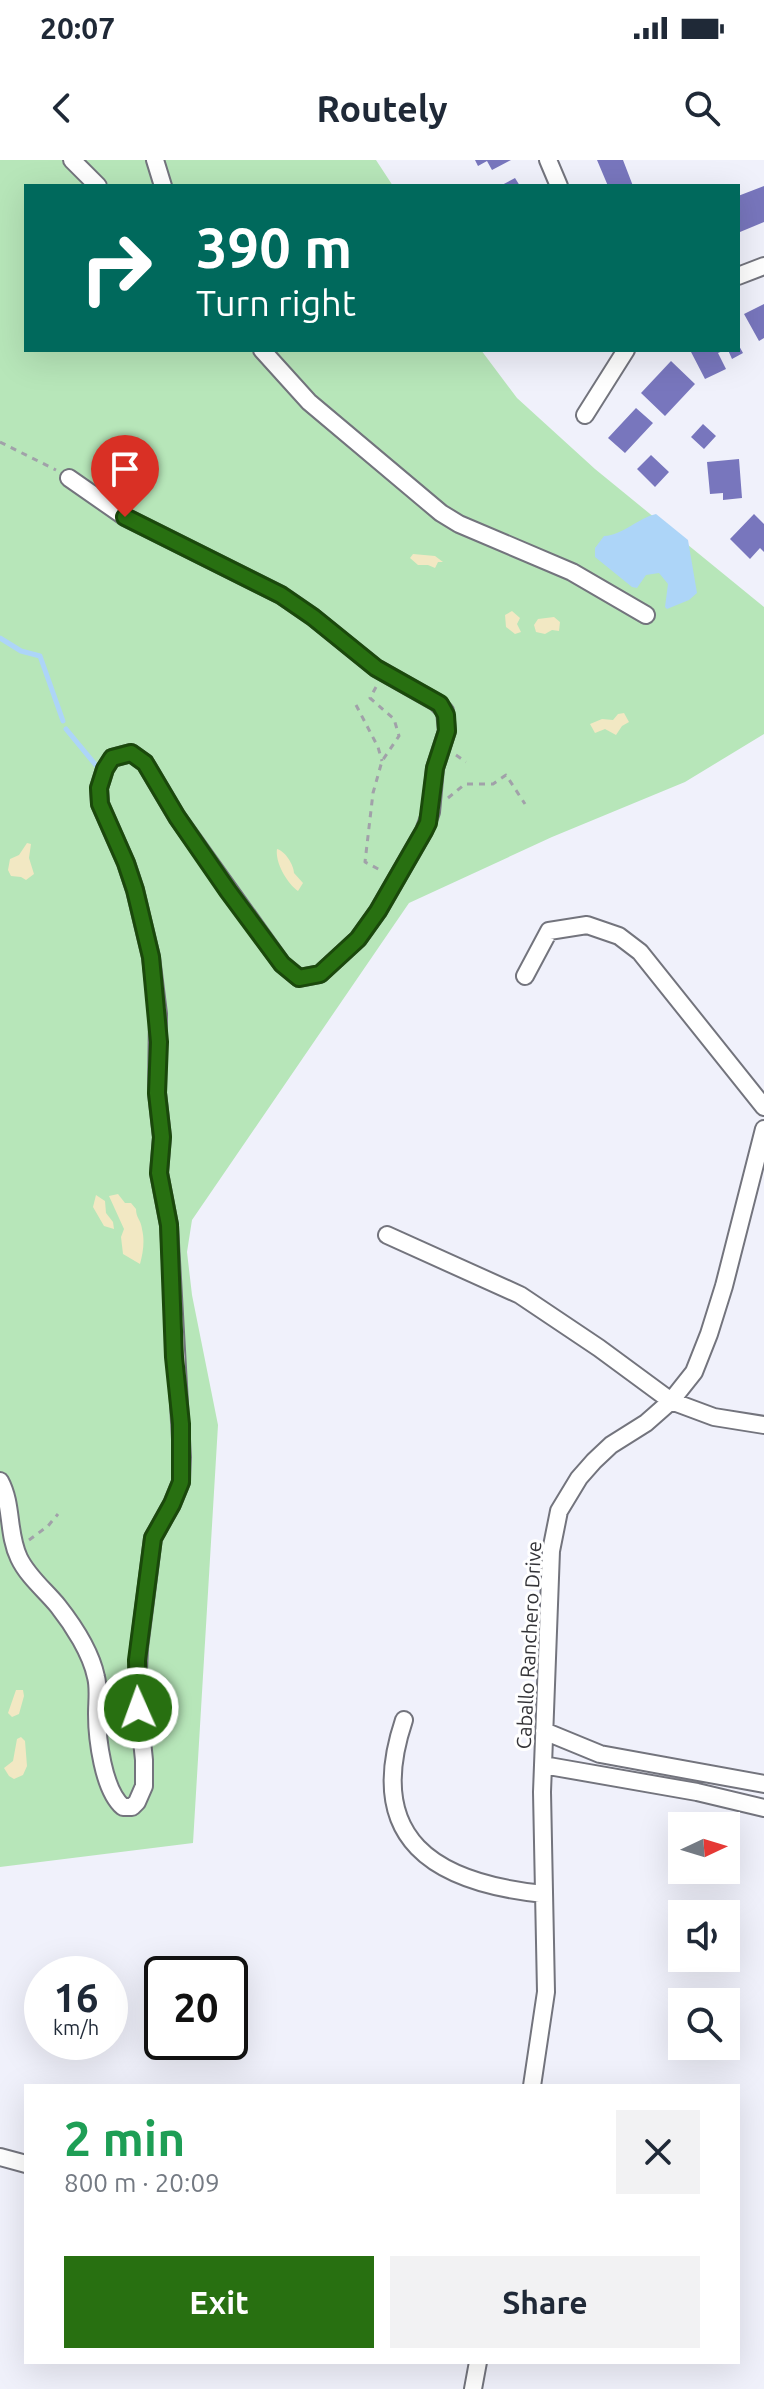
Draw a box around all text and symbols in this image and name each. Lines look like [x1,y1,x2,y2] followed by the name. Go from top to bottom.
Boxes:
[40,11,115,45] text: 20:07
[40,86,84,130] icon: back
[680,86,724,130] icon: search
[316,88,448,129] text: Routely
[64,216,168,320] icon: right
[196,216,352,279] text: 390 m
[196,282,356,323] text: Turn right
[91,435,159,517] pin
[103,447,147,491] icon: arrive
[512,1540,545,1750] street label: Caballo Ranchero Drive
[96,1666,180,1750] position arrow
[668,1812,740,1884] north arrow
[668,1812,740,2060] map controls
[668,1900,740,1972] button: sound
[144,1956,248,2060] speed limit sign: 20
[53,1975,99,2020] text: 16
[668,1988,740,2060] button: search
[53,2016,99,2039] text: km/h
[616,2110,700,2194] button: close
[64,2111,185,2165] text: 2 min
[64,2168,220,2197] text: 800 m · 20:09
[64,2256,374,2348] button: Exit
[390,2256,700,2348] button: Share

